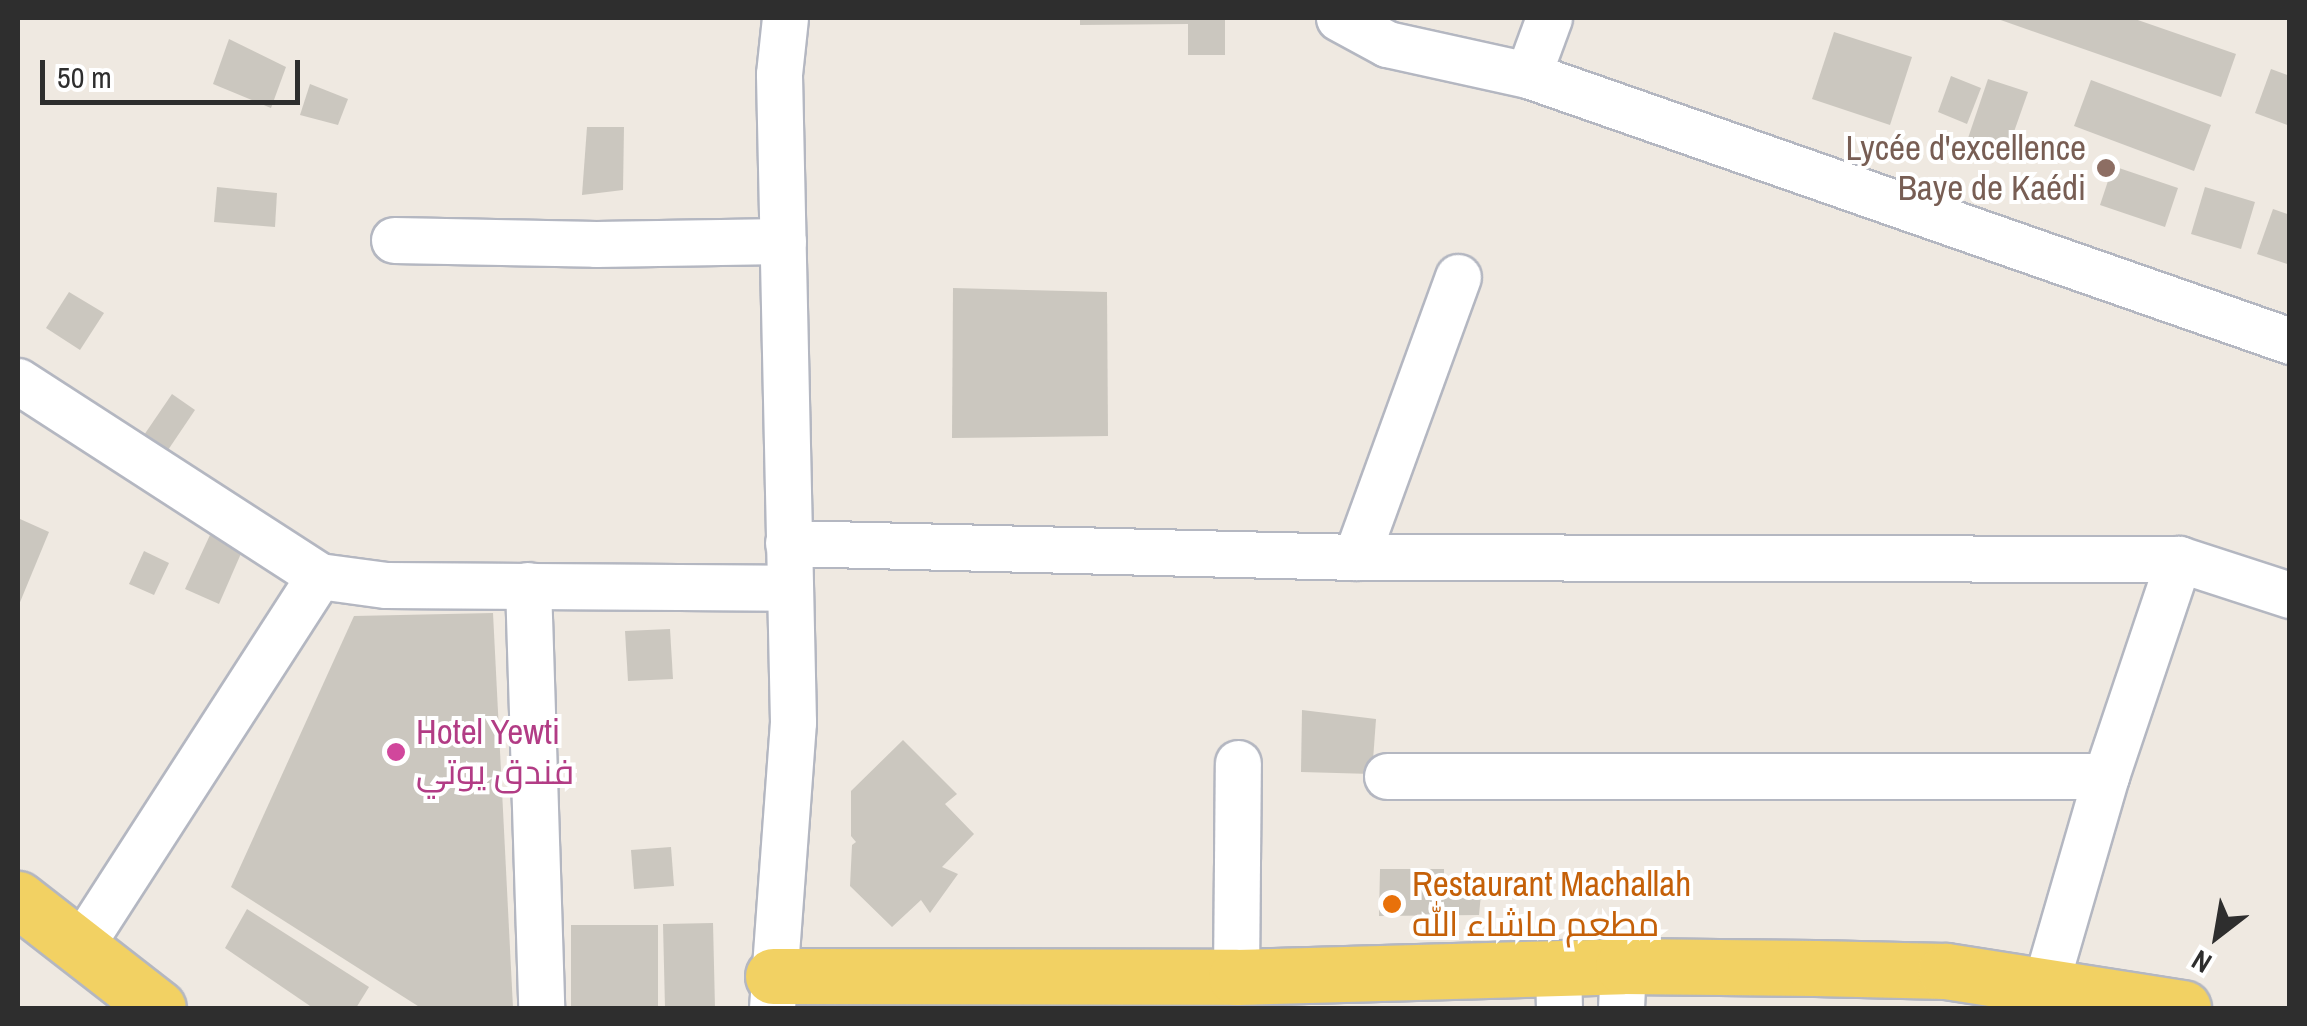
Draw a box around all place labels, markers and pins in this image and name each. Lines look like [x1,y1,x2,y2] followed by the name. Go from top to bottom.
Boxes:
[1845,127,2086,209] place label: Lycée d'excellence Baye de Kaédi
[2095,157,2117,179] marker: Lycée d'excellence Baye de Kaédi
[416,711,574,793] place label: Hotel Yewti فندق يوتي
[385,741,407,763] marker: Hotel Yewti فندق يوتي
[1412,863,1691,945] place label: Restaurant Machallah مطعم ماشاء الله
[1381,893,1403,915] marker: Restaurant Machallah مطعم ماشاء الله

